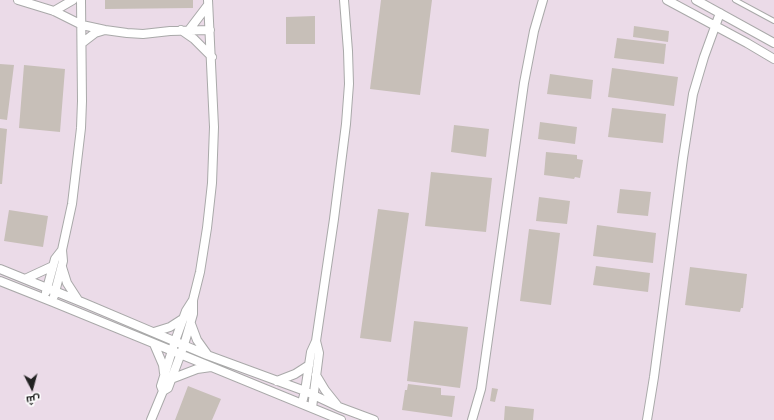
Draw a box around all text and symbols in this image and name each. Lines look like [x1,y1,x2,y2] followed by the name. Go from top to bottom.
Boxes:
[12,368,52,408] north arrow
[26,393,41,407] text: ش

